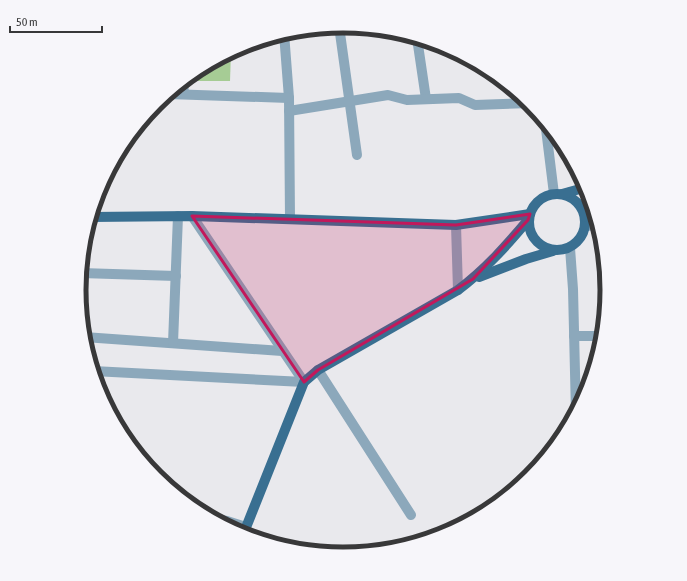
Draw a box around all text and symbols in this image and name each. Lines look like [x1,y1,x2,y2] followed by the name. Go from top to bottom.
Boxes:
[10,8,102,34] scale bar
[16,15,38,29] text: 50 m

